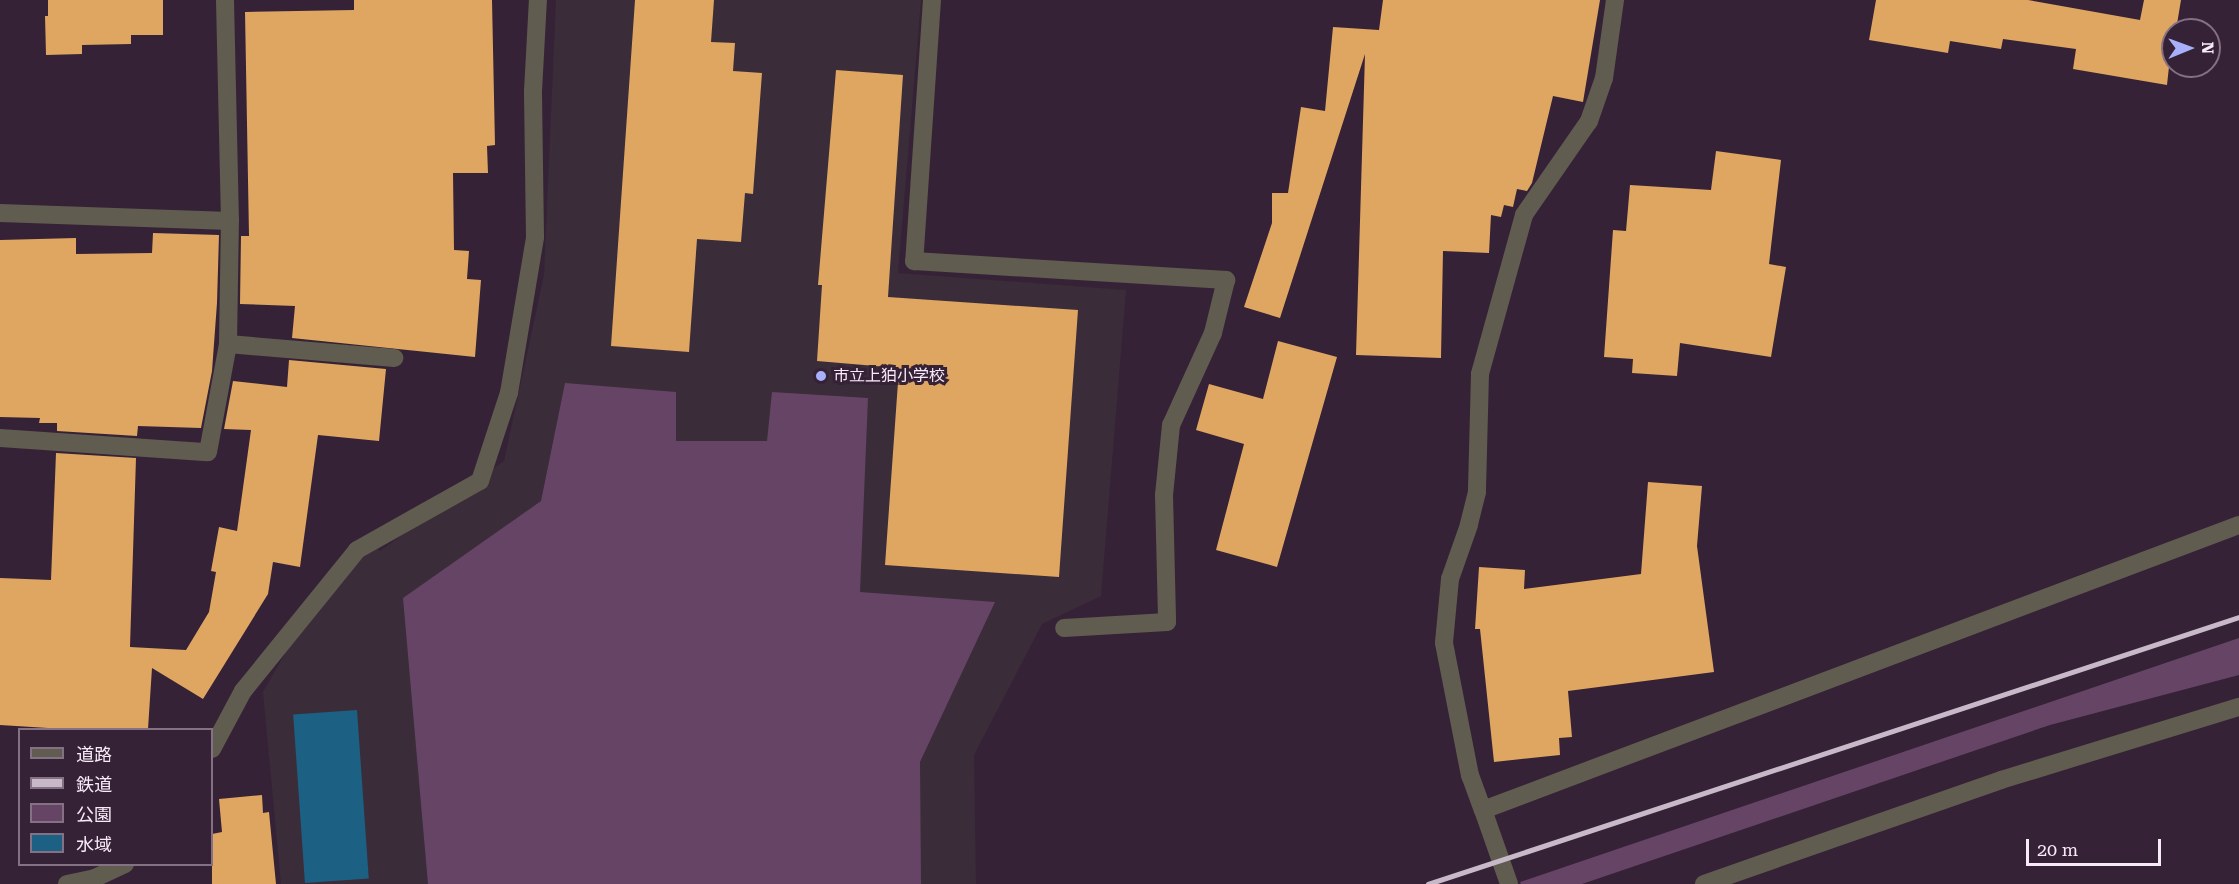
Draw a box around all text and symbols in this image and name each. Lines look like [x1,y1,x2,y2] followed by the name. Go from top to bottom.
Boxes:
[2161,18,2221,78] north arrow
[2198,41,2217,54] text: N
[833,366,945,386] place label: 市立上狛小学校
[814,369,828,383] marker: 市立上狛小学校
[18,728,213,866] legend
[76,744,112,765] text: 道路
[76,774,112,795] text: 鉄道
[76,804,112,825] text: 公園
[2029,827,2164,865] scale bar
[76,834,112,855] text: 水域
[2037,839,2078,860] text: 20 m

